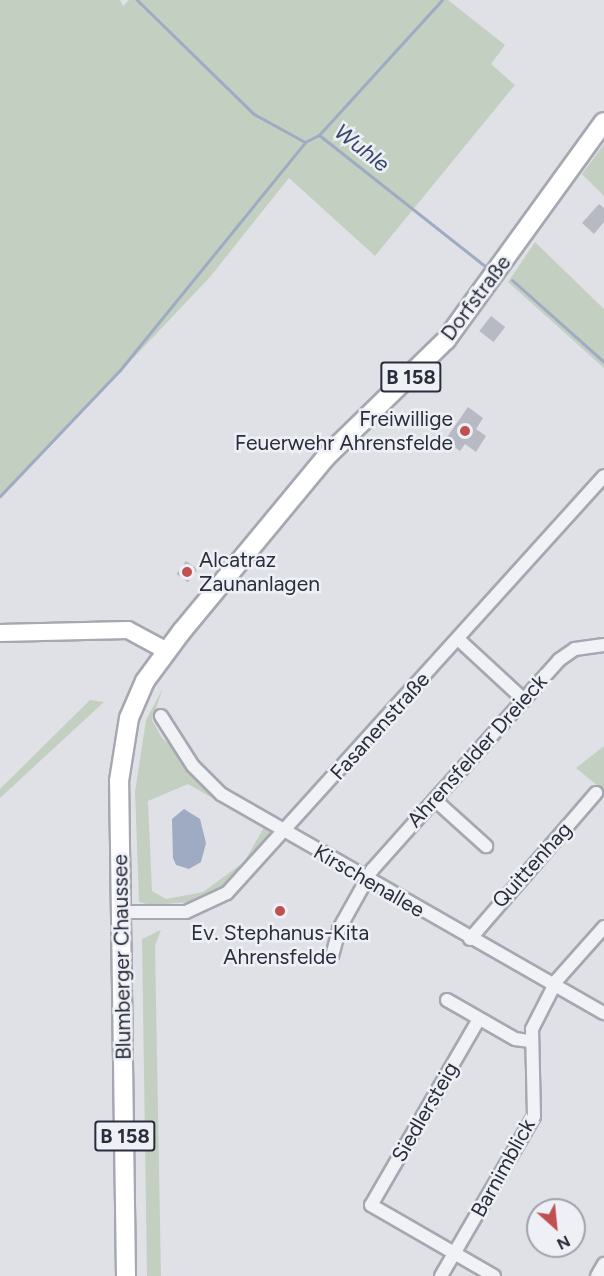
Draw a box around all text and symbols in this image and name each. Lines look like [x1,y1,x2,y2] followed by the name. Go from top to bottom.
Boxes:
[329,118,395,178] water label: Wuhle
[436,250,516,346] street label: Dorfstraße
[380,360,442,394] road number: B 158
[235,406,453,456] place label: Freiwillige Feuerwehr Ahrensfelde
[458,424,472,438] marker: Freiwillige Feuerwehr Ahrensfelde
[199,547,320,597] place label: Alcatraz Zaunanlagen
[180,565,194,579] marker: Alcatraz Zaunanlagen
[325,667,435,785] street label: Fasanenstraße
[402,669,552,833] street label: Ahrensfelder Dreieck
[487,817,577,913] street label: Quittenhag
[309,839,429,923] street label: Kirschenallee
[108,854,136,1060] street label: Blumberger Chaussee
[273,904,287,918] marker: Ev. Stephanus-Kita Ahrensfelde
[191,920,369,970] place label: Ev. Stephanus-Kita Ahrensfelde
[386,1058,464,1166] street label: Siedlersteig
[466,1114,540,1222] street label: Barnimblick
[94,1119,156,1153] road number: B 158
[526,1198,586,1258] north arrow
[554,1231,573,1254] text: N

